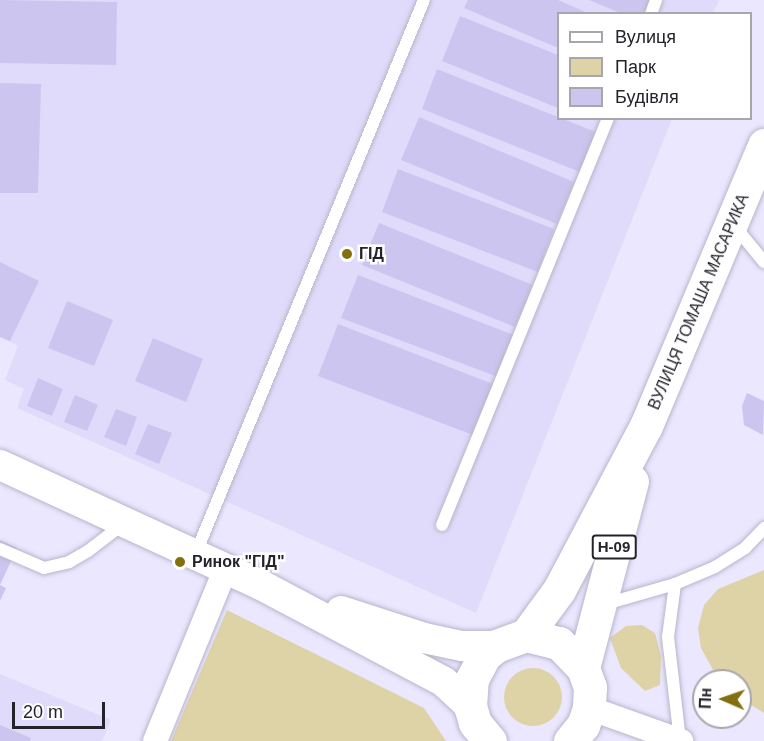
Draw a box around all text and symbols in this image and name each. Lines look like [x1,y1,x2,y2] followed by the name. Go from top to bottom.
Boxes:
[557,12,752,120] legend
[615,27,676,47] text: Вулиця
[615,57,656,77] text: Парк
[615,87,679,107] text: Будівля
[645,191,753,413] street label: ВУЛИЦЯ ТОМАША МАСАРИКА
[359,244,384,264] place label: ГІД
[340,247,354,261] marker: ГІД
[592,535,636,559] road number: Н-09
[192,552,284,572] place label: Ринок "ГІД"
[173,555,187,569] marker: Ринок "ГІД"
[692,669,752,729] north arrow
[697,688,714,709] text: Пн
[15,690,108,728] scale bar
[23,702,63,722] text: 20 m

